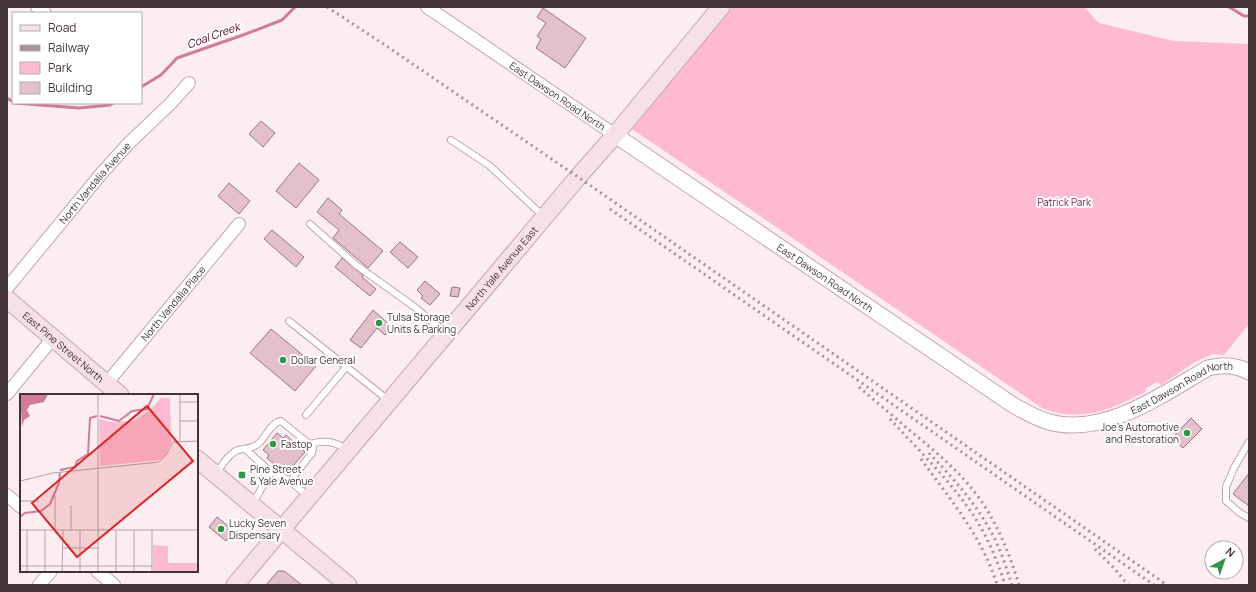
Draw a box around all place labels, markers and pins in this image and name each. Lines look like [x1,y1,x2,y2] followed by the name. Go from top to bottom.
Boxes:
[387,310,456,336] place label: Tulsa Storage Units & Parking
[374,318,384,328] marker: Tulsa Storage Units & Parking
[291,353,355,367] place label: Dollar General
[278,355,288,365] marker: Dollar General
[1101,420,1179,446] place label: Joe's Automotive and Restoration
[1182,428,1192,438] marker: Joe's Automotive and Restoration
[281,437,312,451] place label: Fastop
[268,439,278,449] marker: Fastop
[250,462,313,488] place label: Pine Street & Yale Avenue
[237,470,247,480] marker: Pine Street & Yale Avenue
[229,516,286,542] place label: Lucky Seven Dispensary
[216,524,226,534] marker: Lucky Seven Dispensary

